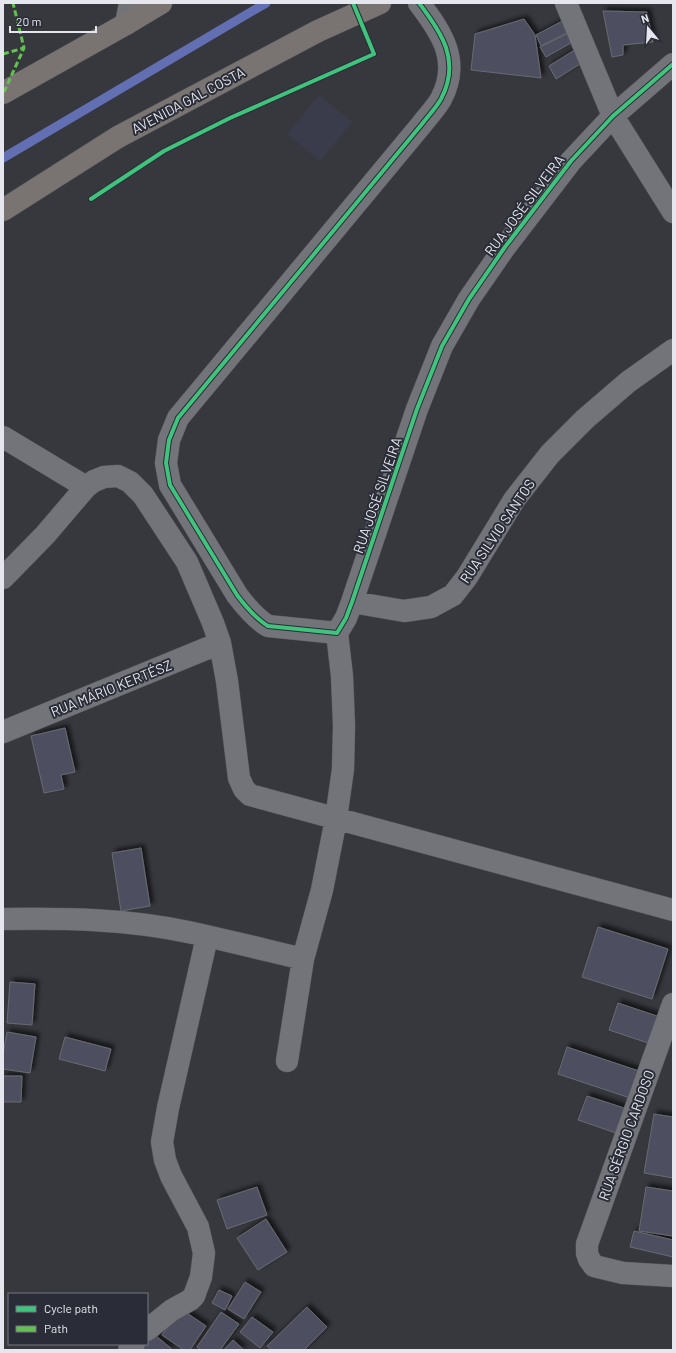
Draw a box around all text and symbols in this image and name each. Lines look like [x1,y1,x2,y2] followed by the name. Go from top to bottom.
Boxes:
[10,8,96,34] scale bar
[628,8,668,48] north arrow
[639,11,650,25] text: N
[16,14,42,28] text: 20 m
[129,63,248,137] street label: AVENIDA GAL COSTA
[481,151,568,259] street label: RUA JOSÉ SILVEIRA
[349,434,405,555] street label: RUA JOSÉ SILVEIRA
[456,476,538,586] street label: RUA SILVIO SANTOS
[48,656,174,720] street label: RUA MÁRIO KERTÉSZ
[594,1067,658,1203] street label: RUA SÉRGIO CARDOSO
[8,1293,148,1345] legend
[44,1301,98,1315] text: Cycle path
[44,1321,68,1335] text: Path

